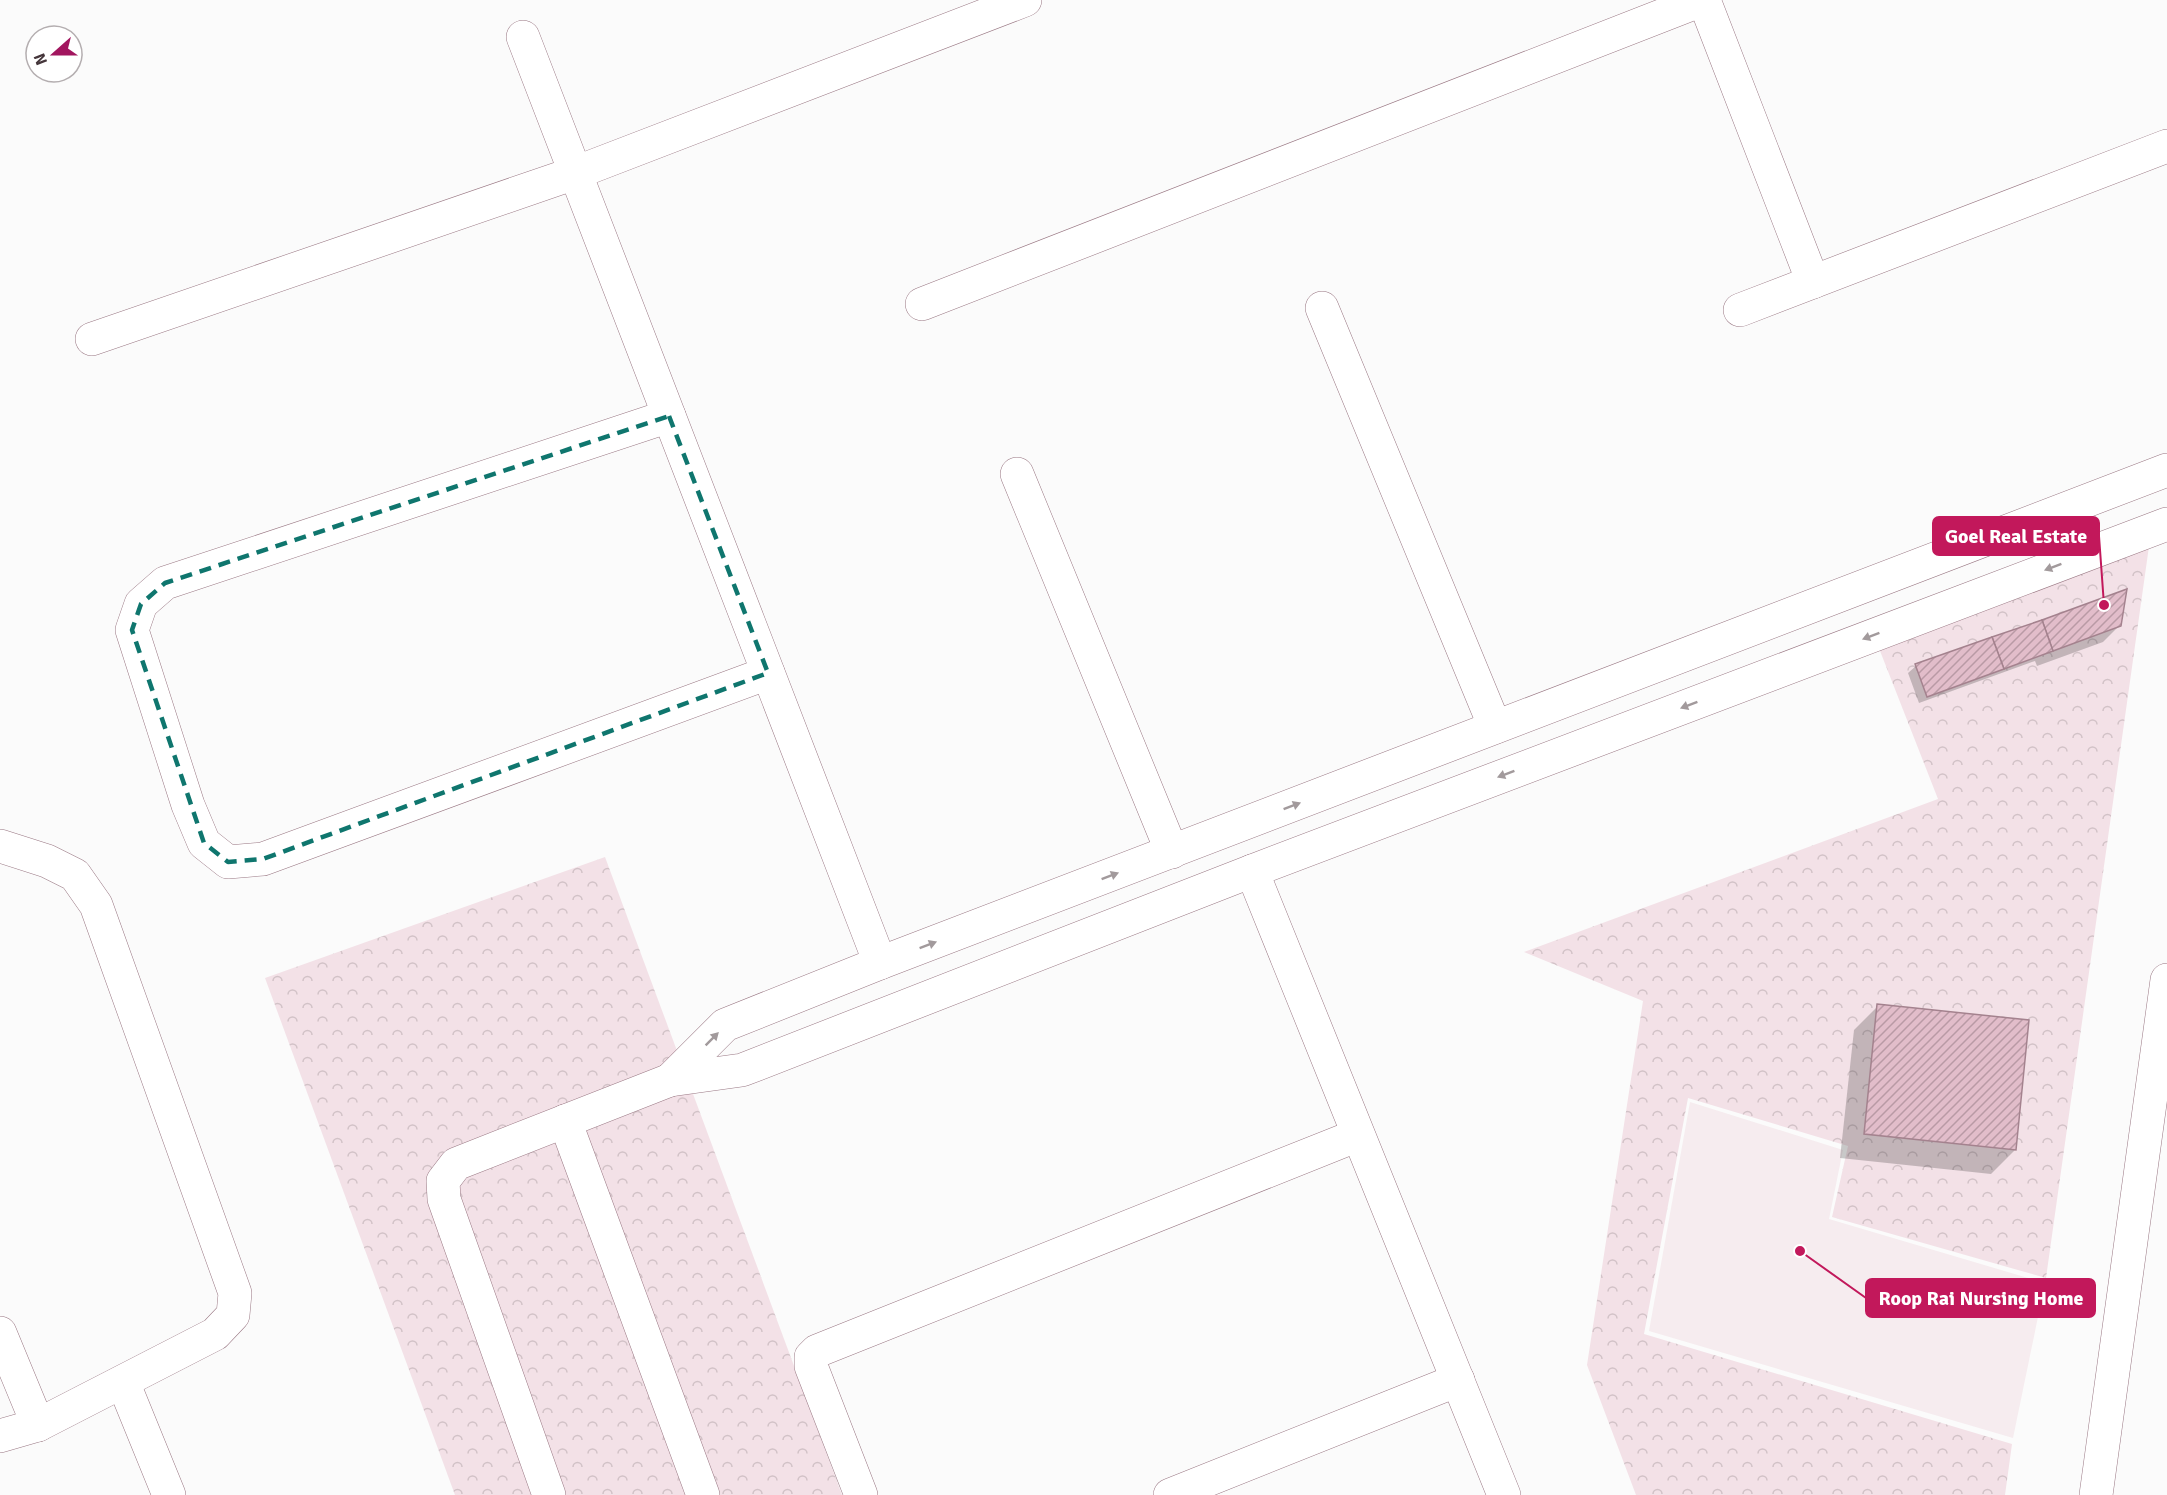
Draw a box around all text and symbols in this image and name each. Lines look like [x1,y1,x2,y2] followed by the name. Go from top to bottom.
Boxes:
[24,24,84,84] north arrow
[30,50,52,68] text: N
[1933,517,2099,555] callout: Goel Real Estate
[1945,524,2087,549] text: Goel Real Estate
[2044,562,2062,572] one-way arrow
[1862,632,1880,641] one-way arrow
[1680,701,1698,710] one-way arrow
[1497,769,1515,779] one-way arrow
[1283,800,1301,810] one-way arrow
[1101,871,1119,880] one-way arrow
[919,940,937,949] one-way arrow
[704,1032,718,1046] one-way arrow
[1866,1279,2095,1317] callout: Roop Rai Nursing Home
[1879,1286,2084,1311] text: Roop Rai Nursing Home

